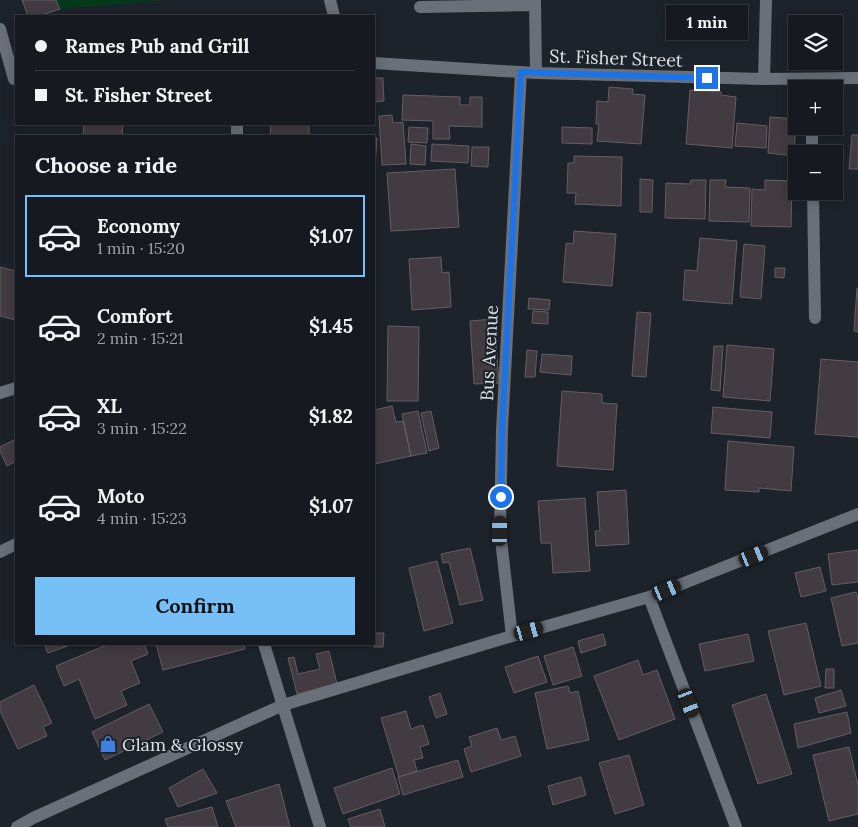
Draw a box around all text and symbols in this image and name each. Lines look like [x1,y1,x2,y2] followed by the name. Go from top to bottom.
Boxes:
[666,5,748,40] callout: 1 min
[687,12,727,32] text: 1 min
[788,15,843,200] map controls
[788,15,843,70] button: layers
[65,34,249,58] text: Rames Pub and Grill
[549,44,683,72] street label: St. Fisher Street
[696,67,718,89] route end
[788,80,843,135] button: +
[65,83,212,107] text: St. Fisher Street
[788,145,843,200] button: −
[35,151,177,179] text: Choose a ride
[37,214,82,259] icon: car
[97,214,180,238] text: Economy
[309,224,353,248] text: $1.07
[97,238,185,258] text: 1 min · 15:20
[37,304,82,349] icon: car
[97,304,173,328] text: Comfort
[475,304,503,402] street label: Bus Avenue
[309,314,353,338] text: $1.45
[97,328,184,348] text: 2 min · 15:21
[37,394,82,439] icon: car
[97,394,122,418] text: XL
[309,404,353,428] text: $1.82
[97,418,187,438] text: 3 min · 15:22
[37,484,82,529] icon: car
[97,484,144,508] text: Moto
[490,486,512,508] route start
[309,494,353,518] text: $1.07
[97,508,187,528] text: 4 min · 15:23
[492,516,507,546] car
[737,543,770,569] car
[35,577,355,635] button: Confirm
[650,577,683,603] car
[512,620,545,642] car
[676,686,701,720] car
[122,733,244,756] place label: Glam & Glossy
[98,734,118,754] shop icon: Glam & Glossy

